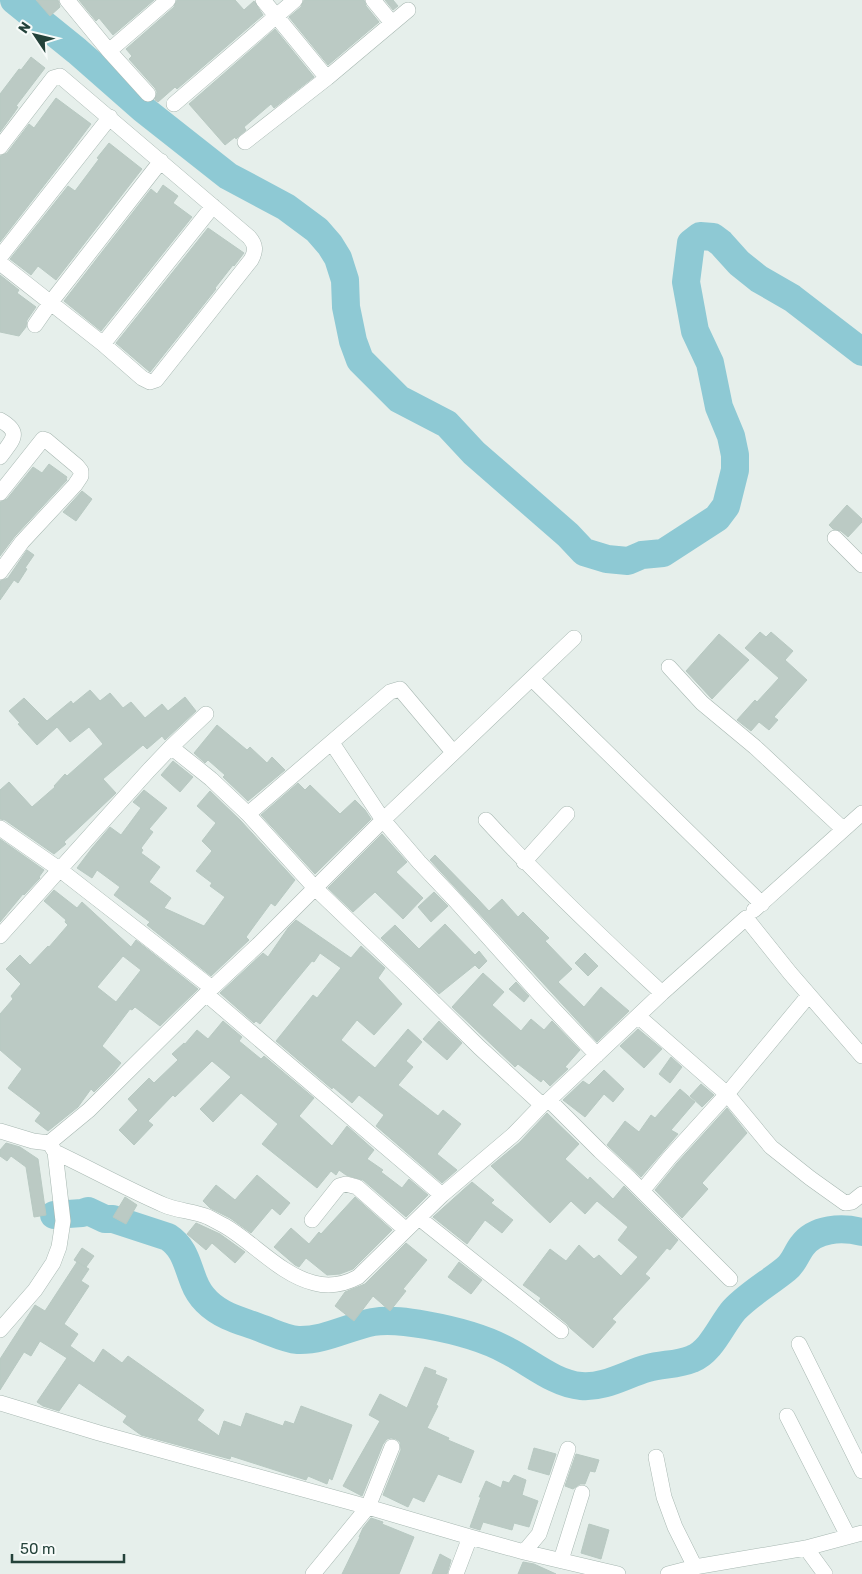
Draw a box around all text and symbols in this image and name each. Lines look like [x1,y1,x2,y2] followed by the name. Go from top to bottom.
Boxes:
[10,10,60,60] north arrow
[15,19,35,37] text: N
[12,1532,125,1564] scale bar
[20,1540,55,1558] text: 50 m

